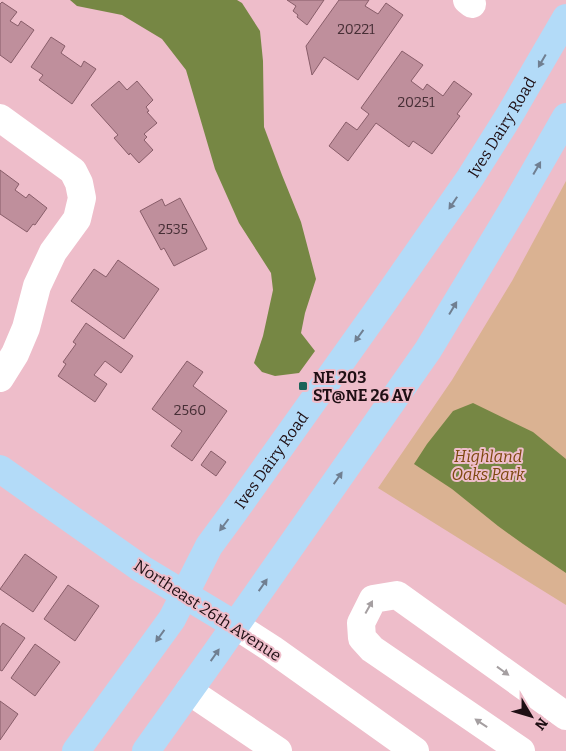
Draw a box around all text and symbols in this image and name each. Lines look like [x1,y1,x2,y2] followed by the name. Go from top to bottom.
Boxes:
[337,21,375,38] house number: 20221
[538,53,546,68] one-way arrow
[464,73,540,181] street label: Ives Dairy Road
[397,94,435,111] house number: 20251
[532,162,541,175] one-way arrow
[448,196,458,210] one-way arrow
[158,221,188,238] house number: 2535
[449,301,458,314] one-way arrow
[354,329,365,342] one-way arrow
[313,368,414,405] place label: NE 203 ST@NE 26 AV
[297,380,309,392] marker: NE 203 ST@NE 26 AV
[174,402,206,419] house number: 2560
[230,408,313,512] street label: Ives Dairy Road
[451,447,525,484] park label: Highland Oaks Park
[333,471,343,485] one-way arrow
[219,518,229,532] one-way arrow
[131,556,285,665] street label: Northeast 26th Avenue
[258,579,268,592] one-way arrow
[365,600,374,613] one-way arrow
[155,629,165,643] one-way arrow
[210,648,220,661] one-way arrow
[496,666,510,676] one-way arrow
[506,691,556,741] north arrow
[531,714,551,733] text: N
[474,718,487,728] one-way arrow

